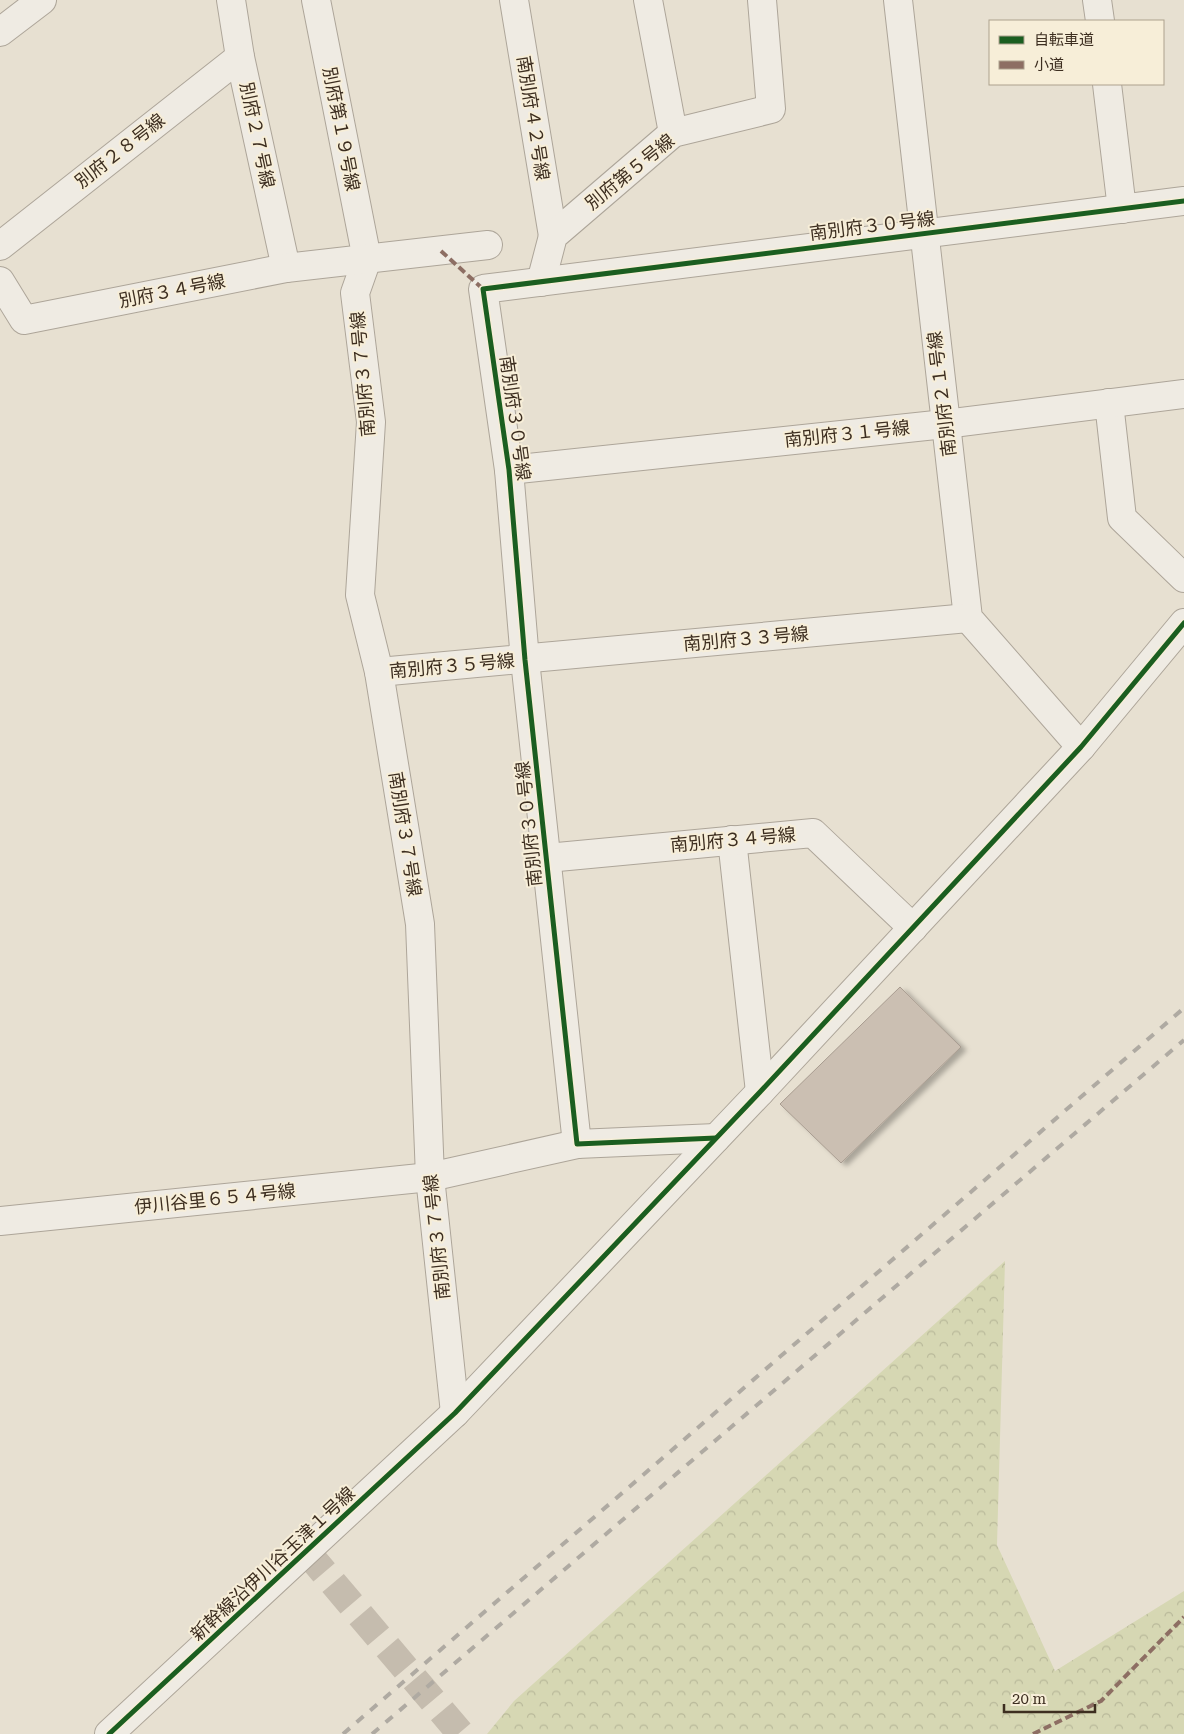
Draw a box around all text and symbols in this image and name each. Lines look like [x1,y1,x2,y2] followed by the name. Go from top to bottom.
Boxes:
[989,20,1164,85] legend
[1034,31,1094,49] text: 自転車道
[513,54,554,182] street label: 南別府４２号線
[1034,56,1064,74] text: 小道
[319,65,364,193] street label: 別府第１９号線
[236,80,279,190] street label: 別府２７号線
[71,109,169,192] street label: 別府２８号線
[581,129,678,214] street label: 別府第５号線
[808,207,936,244] street label: 南別府３０号線
[117,270,227,311] street label: 別府３４号線
[347,310,378,438] street label: 南別府３７号線
[923,330,960,458] street label: 南別府２１号線
[496,354,535,482] street label: 南別府３０号線
[783,416,911,451] street label: 南別府３１号線
[682,623,810,654] street label: 南別府３３号線
[388,650,516,681] street label: 南別府３５号線
[511,760,546,888] street label: 南別府３０号線
[385,770,426,898] street label: 南別府３７号線
[669,824,797,855] street label: 南別府３４号線
[419,1173,454,1301] street label: 南別府３７号線
[133,1180,297,1217] street label: 伊川谷里６５４号線
[187,1482,359,1645] street label: 新幹線沿伊川谷玉津１号線
[1004,1682,1095,1714] scale bar
[1012,1690,1047,1708] text: 20 m

